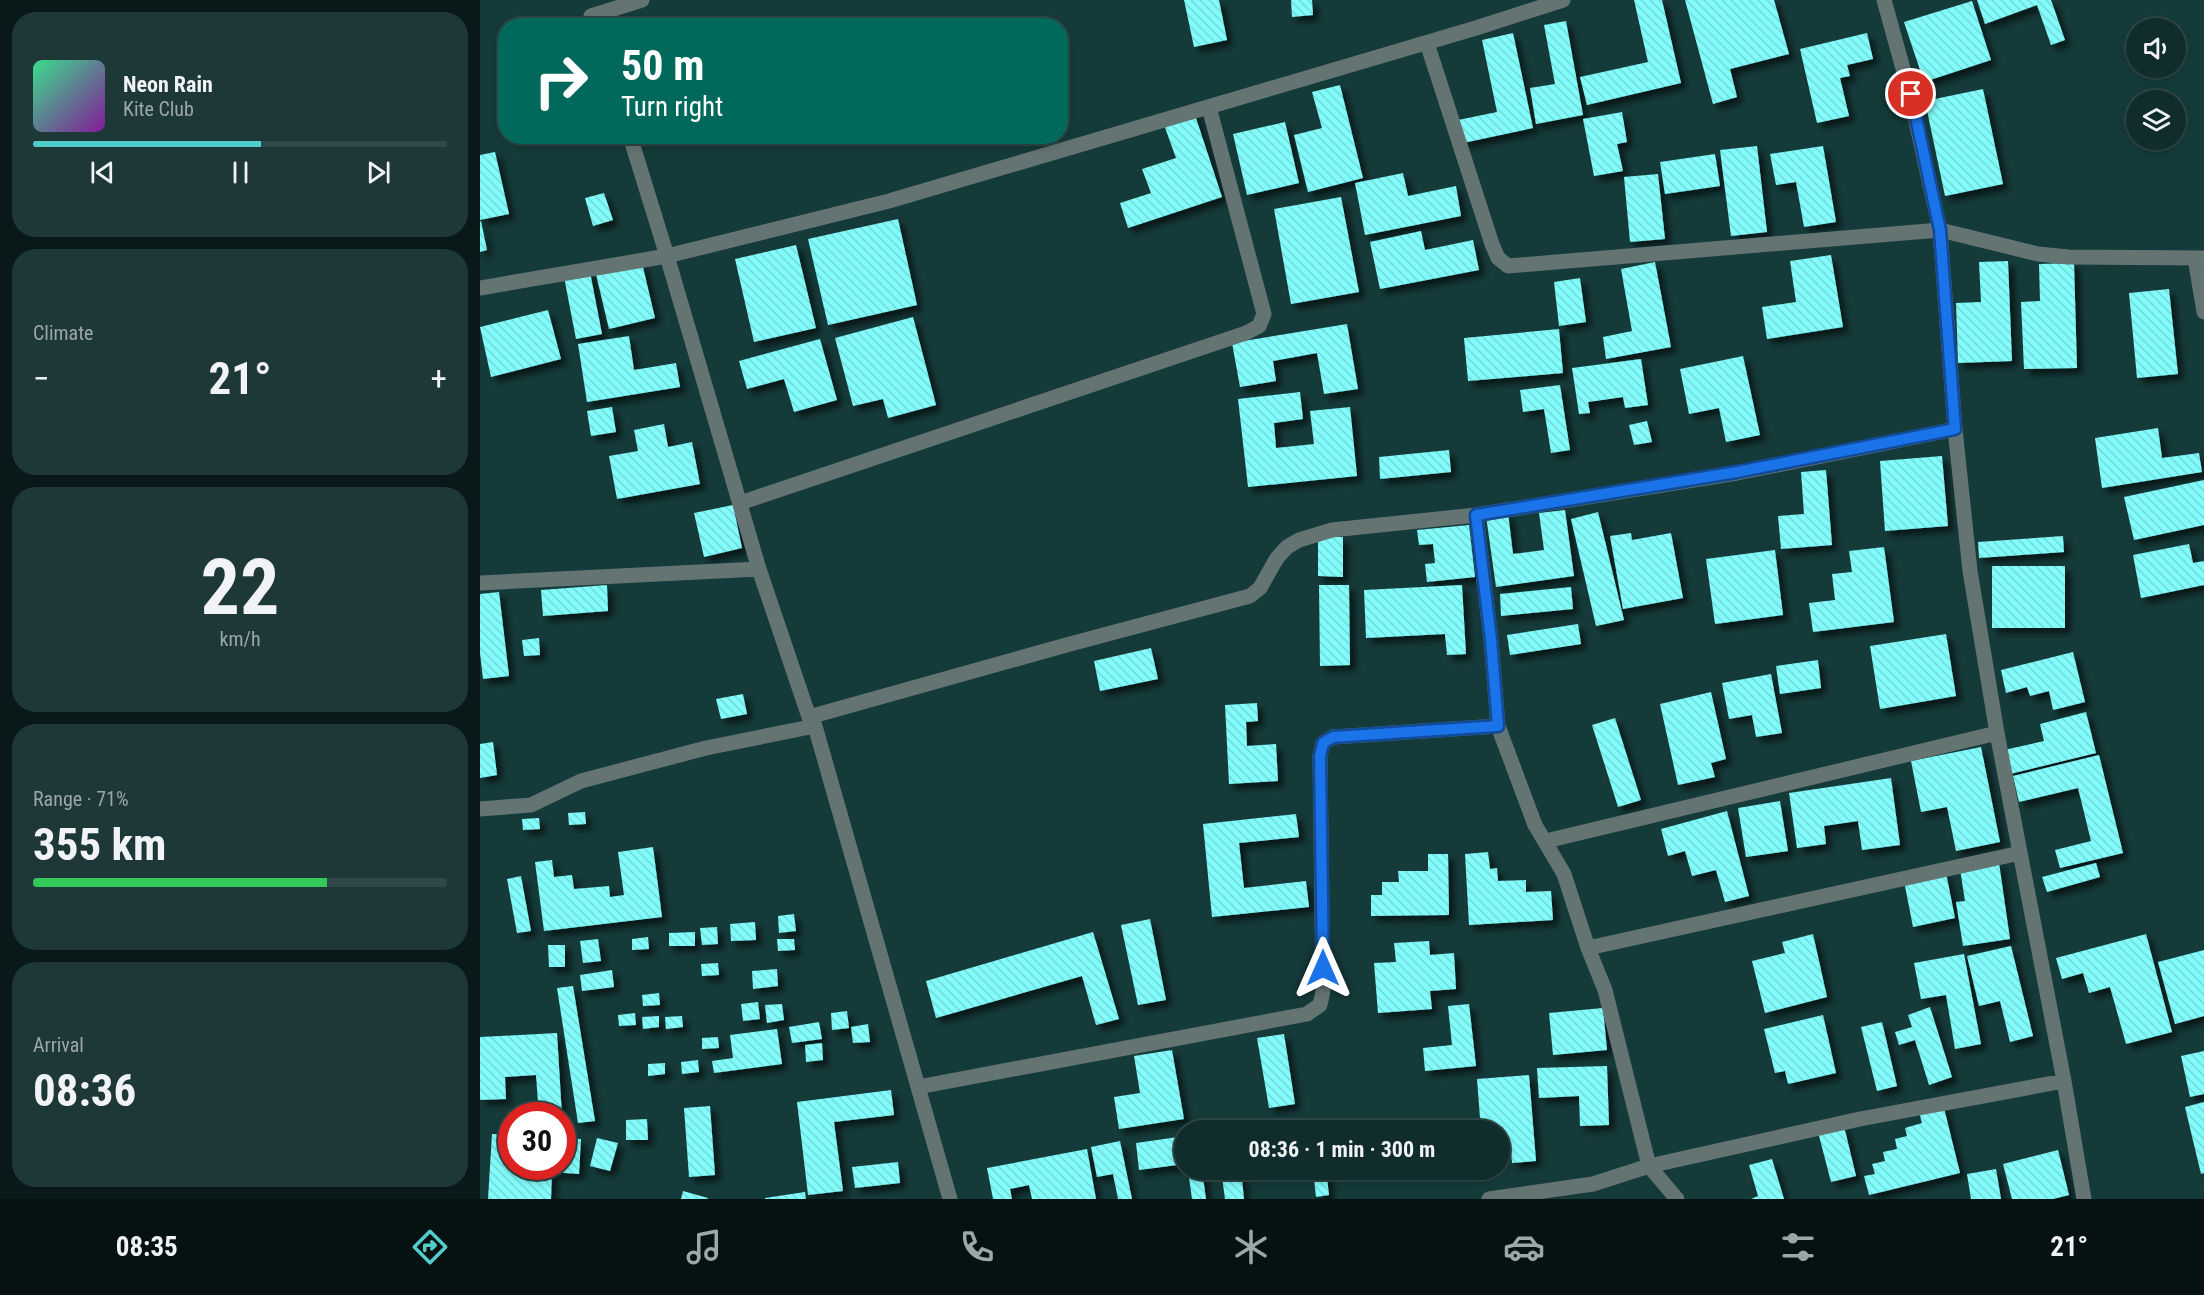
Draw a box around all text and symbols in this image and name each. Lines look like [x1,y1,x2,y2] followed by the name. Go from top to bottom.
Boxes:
[2126,18,2186,150] map controls
[2126,18,2186,78] button: sound
[621,41,704,90] text: 50 m
[522,42,600,120] icon: right
[1885,68,1936,119] pin
[123,72,213,97] text: Neon Rain
[1894,77,1927,110] icon: arrive
[2126,90,2186,150] button: layers
[621,91,723,123] text: Turn right
[123,97,194,121] text: Kite Club
[86,156,119,189] icon: previous
[224,156,257,189] icon: pause
[362,156,395,189] icon: next
[33,321,93,345] text: Climate
[209,352,272,405] text: 21°
[33,359,50,398] text: −
[431,359,447,398] text: +
[201,542,279,633] text: 22
[219,627,261,651] text: km/h
[33,787,129,811] text: Range · 71%
[33,818,166,871] text: 355 km
[1291,936,1355,1000] position arrow
[33,1033,84,1057] text: Arrival
[33,1064,136,1117] text: 08:36
[498,1102,576,1180] speed limit sign: 30
[1249,1137,1435,1162] text: 08:36 · 1 min · 300 m
[409,1226,451,1268] icon: directions
[683,1226,725,1268] icon: music
[956,1226,998,1268] icon: phone
[1230,1226,1272,1268] icon: climate
[1503,1226,1545,1268] icon: car
[1777,1226,1819,1268] icon: filters
[116,1231,178,1263] text: 08:35
[2050,1231,2088,1263] text: 21°

